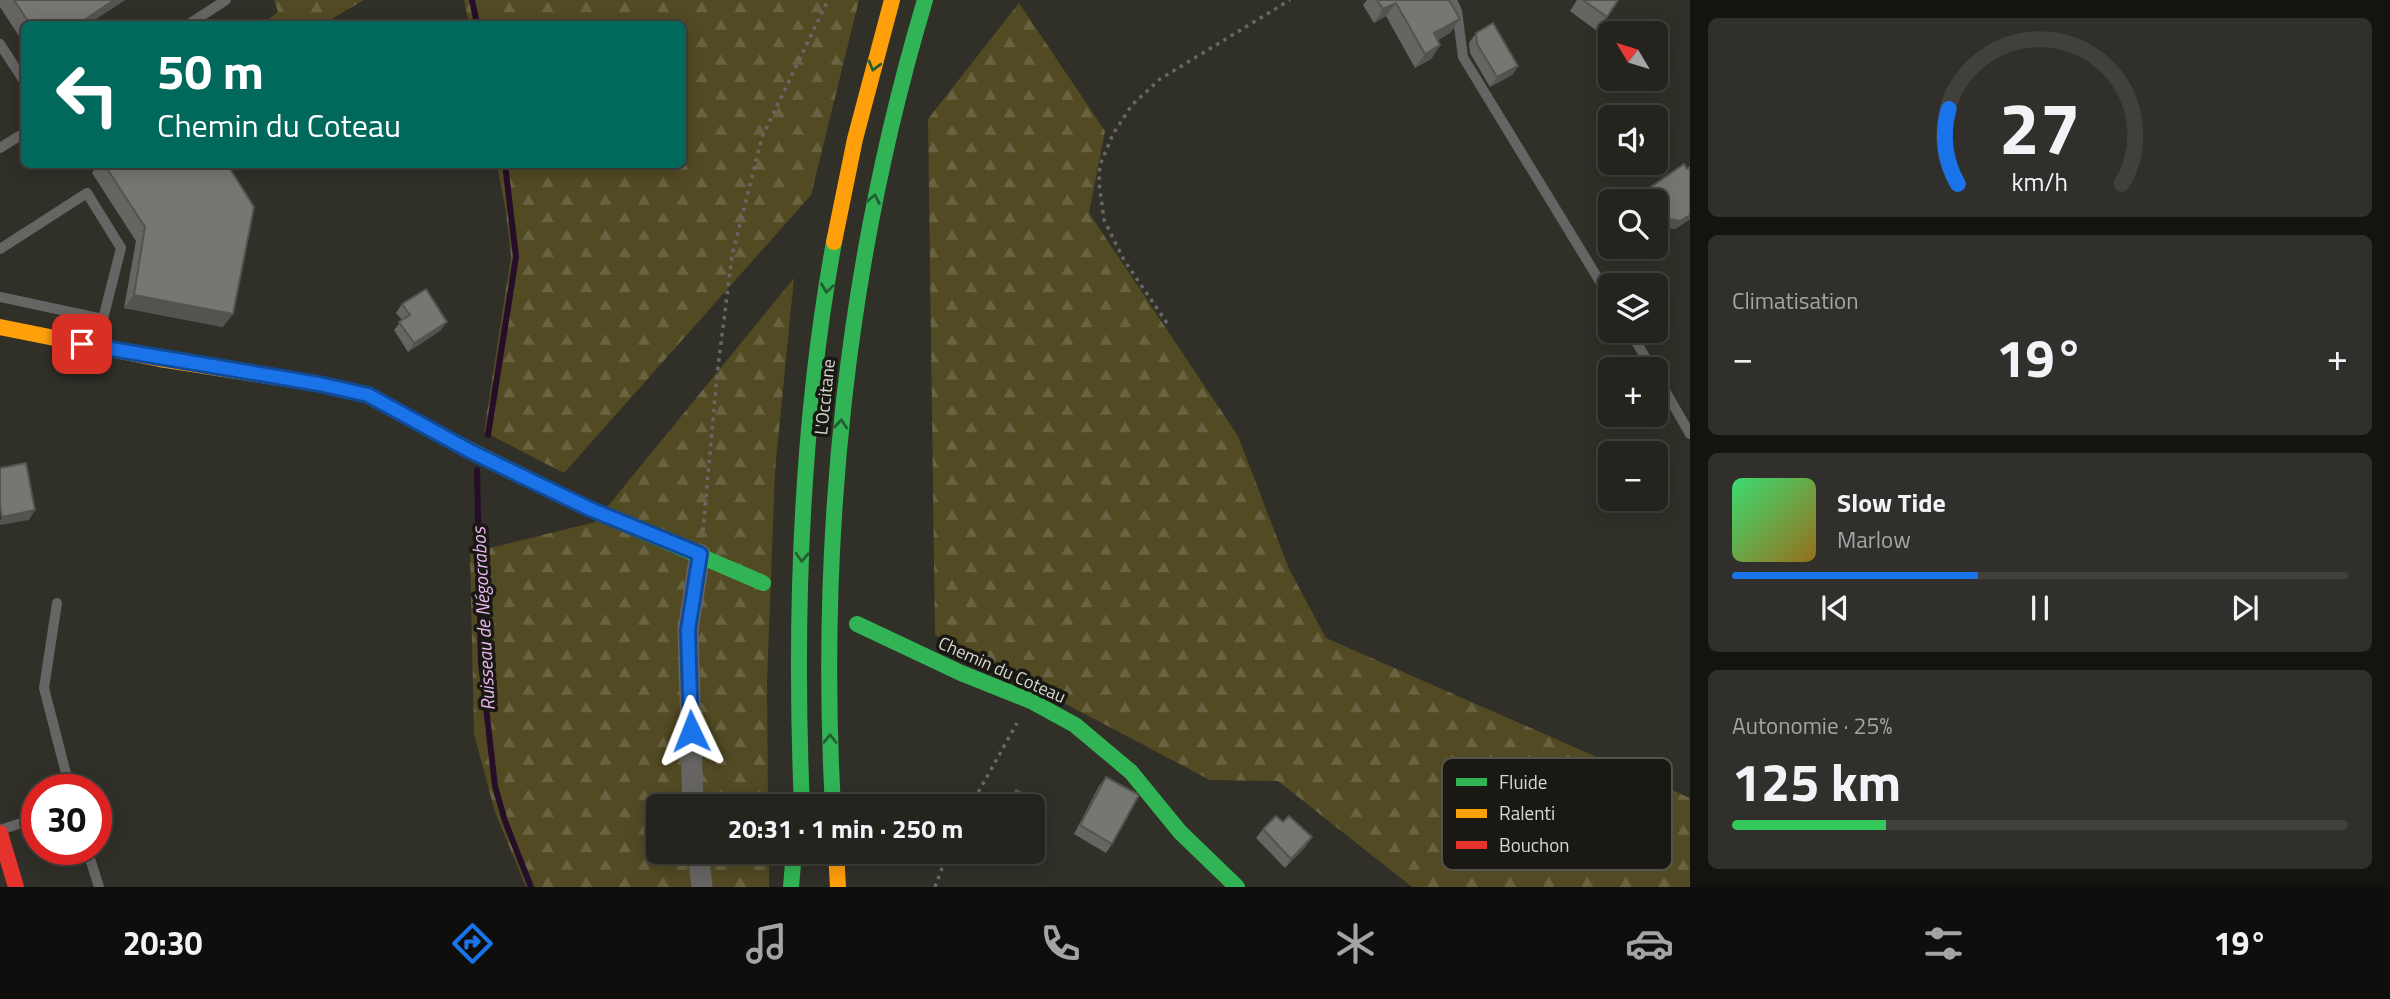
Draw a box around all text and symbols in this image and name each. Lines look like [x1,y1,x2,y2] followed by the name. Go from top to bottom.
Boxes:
[1598,21,1668,91] north arrow
[1598,21,1668,511] map controls
[157,33,264,108] text: 50 m
[42,49,133,140] icon: left
[867,60,882,72] one-way arrow
[1999,72,2081,182] text: 27
[157,101,401,149] text: Chemin du Coteau
[1598,105,1668,175] button: sound
[2012,162,2068,200] text: km/h
[1598,189,1668,259] button: search
[866,193,881,205] one-way arrow
[1598,273,1668,343] button: layers
[820,282,835,294] one-way arrow
[1732,283,1859,318] text: Climatisation
[52,314,112,374] pin
[1996,318,2084,397] text: 19°
[63,325,101,363] icon: arrive
[1732,328,1753,386] text: −
[2327,328,2348,386] text: +
[1598,357,1668,427] button: +
[807,358,842,436] street label: L'Occitane
[833,418,848,429] one-way arrow
[1598,441,1668,511] button: −
[1837,483,1946,522] text: Slow Tide
[1837,522,1911,557] text: Marlow
[463,525,502,712] water label: Ruisseau de Négocrabos
[794,552,809,563] one-way arrow
[1816,589,1854,627] icon: previous
[2021,589,2059,627] icon: pause
[2226,589,2264,627] icon: next
[934,629,1070,710] street label: Chemin du Coteau
[654,694,728,768] position arrow
[1732,708,1892,743] text: Autonomie · 25%
[822,733,838,743] one-way arrow
[1732,742,1901,821] text: 125 km
[1442,758,1672,870] legend
[1499,767,1547,796] text: Fluide
[21,774,112,865] speed limit sign: 30
[1499,798,1555,827] text: Ralenti
[728,809,963,848] text: 20:31 · 1 min · 250 m
[1499,830,1570,859] text: Bouchon
[123,919,203,967] text: 20:30
[448,919,497,968] icon: directions
[742,919,791,968] icon: music
[1036,919,1085,968] icon: phone
[1331,919,1380,968] icon: climate
[1625,919,1674,968] icon: car
[1919,919,1968,968] icon: filters
[2213,919,2267,967] text: 19°

